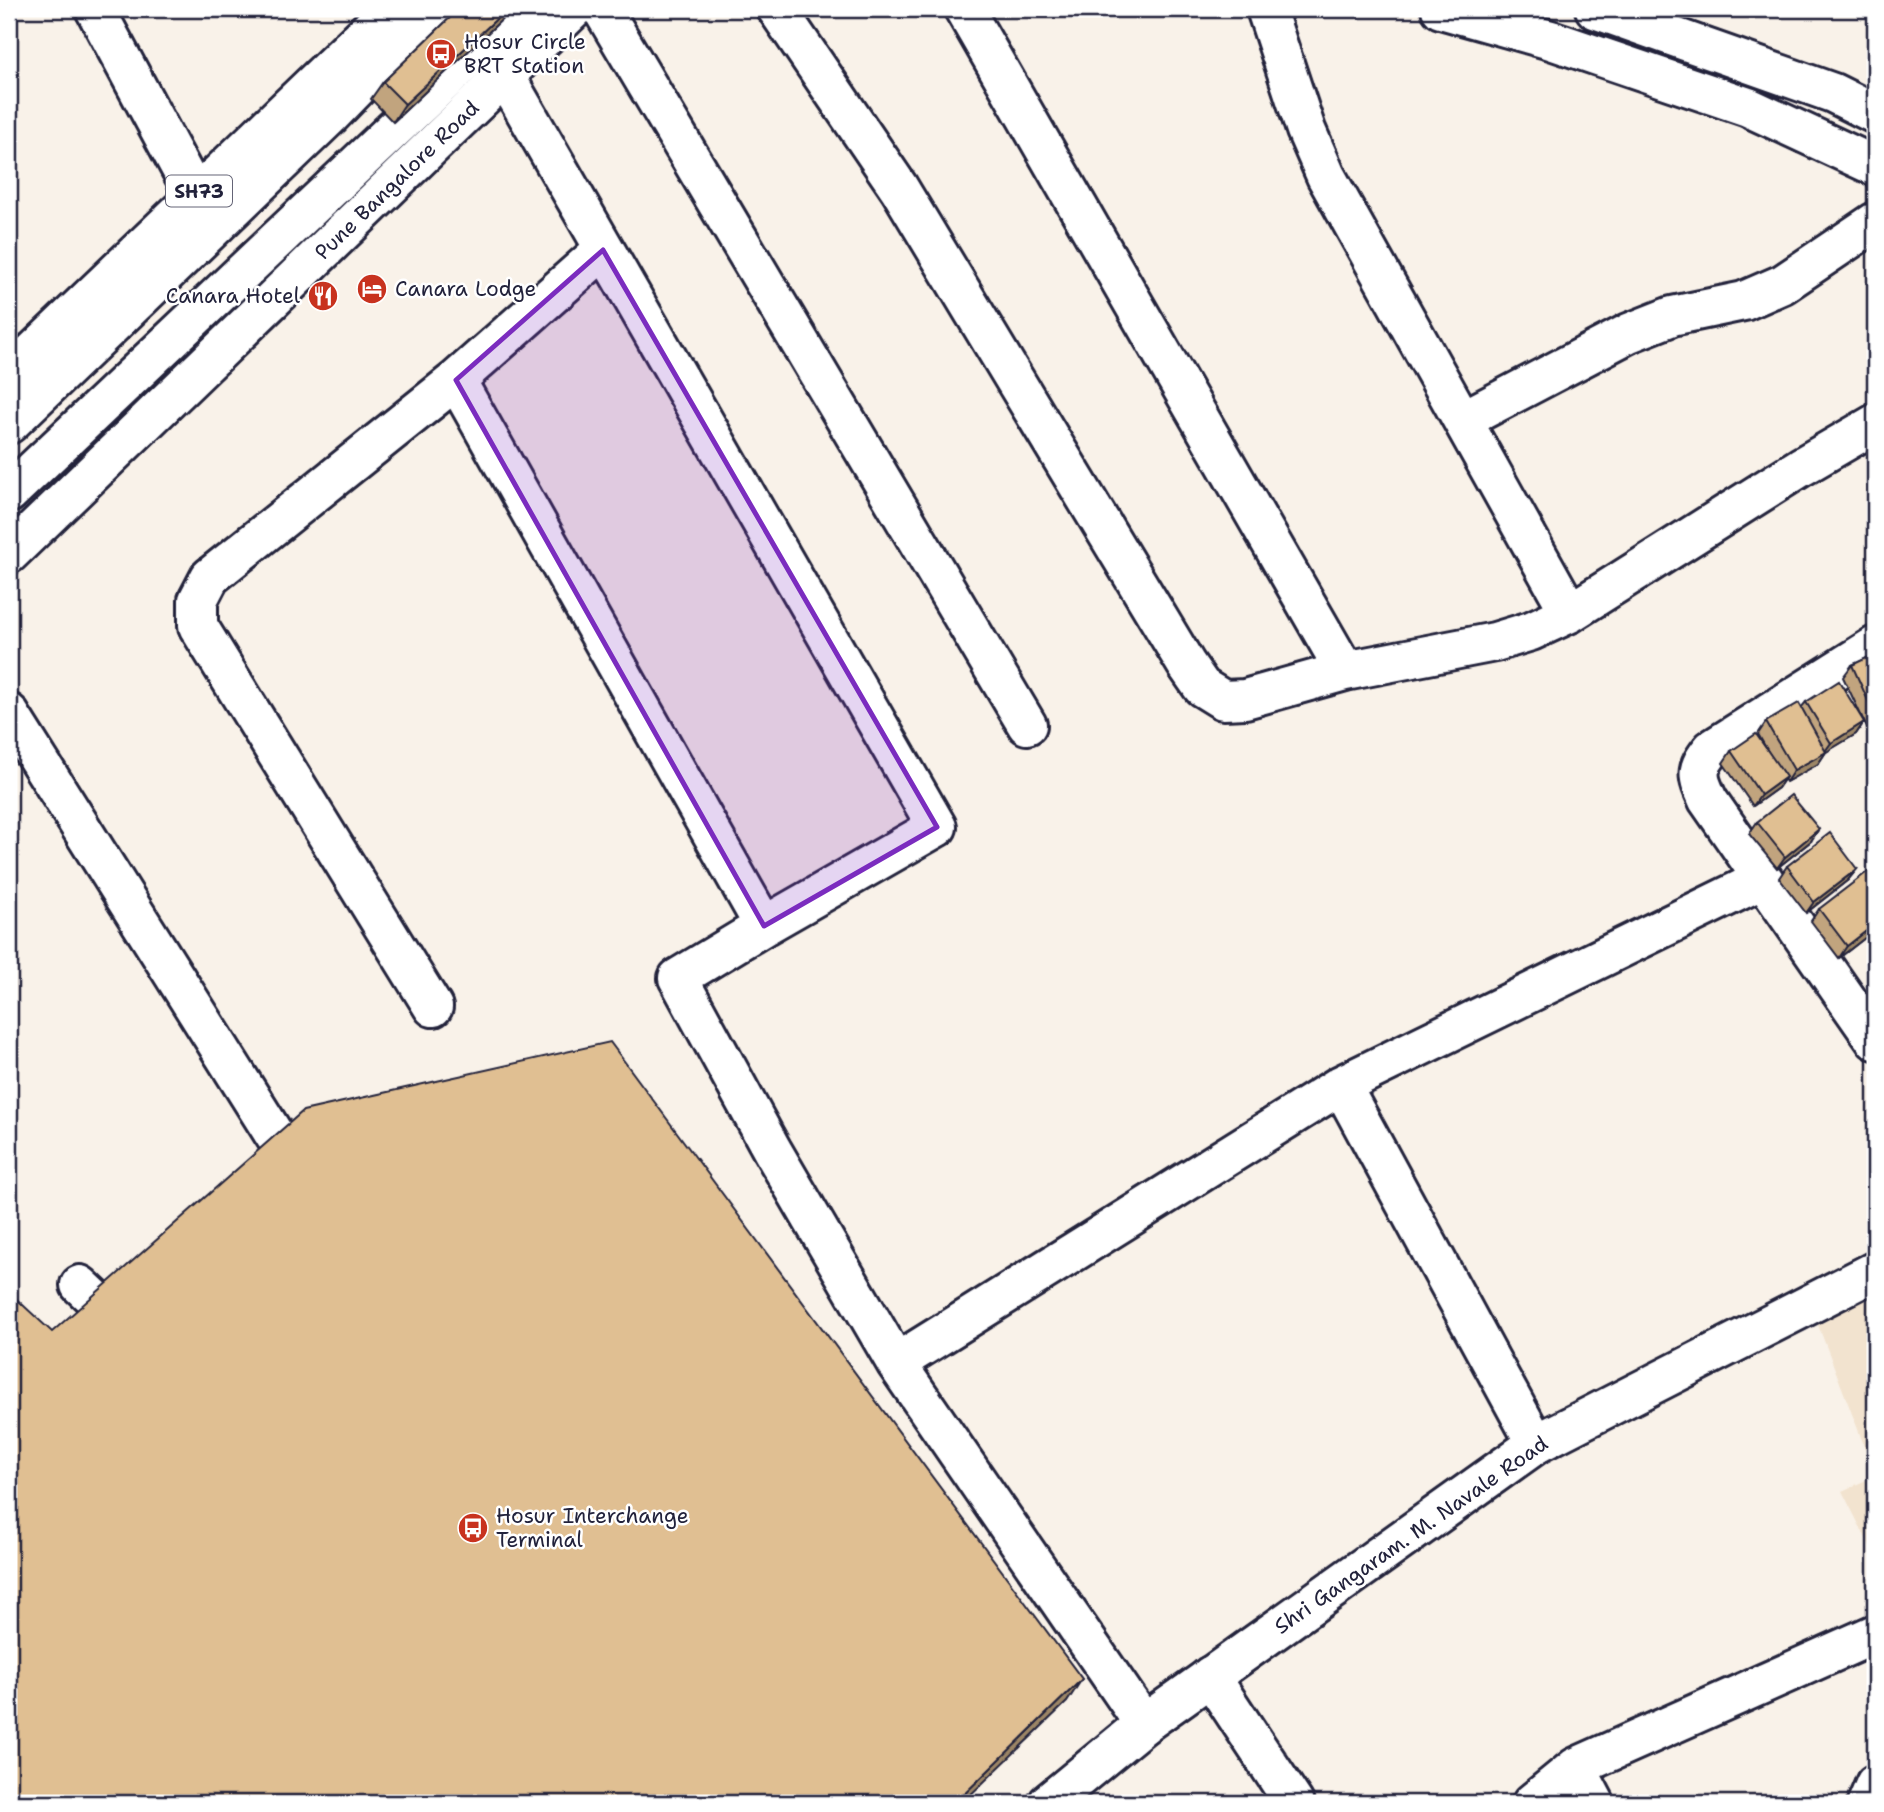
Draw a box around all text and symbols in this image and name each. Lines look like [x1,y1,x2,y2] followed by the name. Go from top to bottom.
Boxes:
[464,28,586,80] place label: Hosur Circle BRT Station
[424,37,458,71] bus stop icon: Hosur Circle BRT Station
[309,94,485,266] street label: Pune Bangalore Road
[166,176,232,206] road number: SH73
[355,272,389,306] hotel icon: Canara Lodge
[395,275,536,303] place label: Canara Lodge
[306,279,340,313] restaurant icon: Canara Hotel
[166,282,301,310] place label: Canara Hotel
[1269,1429,1553,1641] street label: Shri Gangaram. M. Navale Road
[496,1502,689,1554] place label: Hosur Interchange Terminal
[456,1511,490,1545] bus stop icon: Hosur Interchange Terminal

